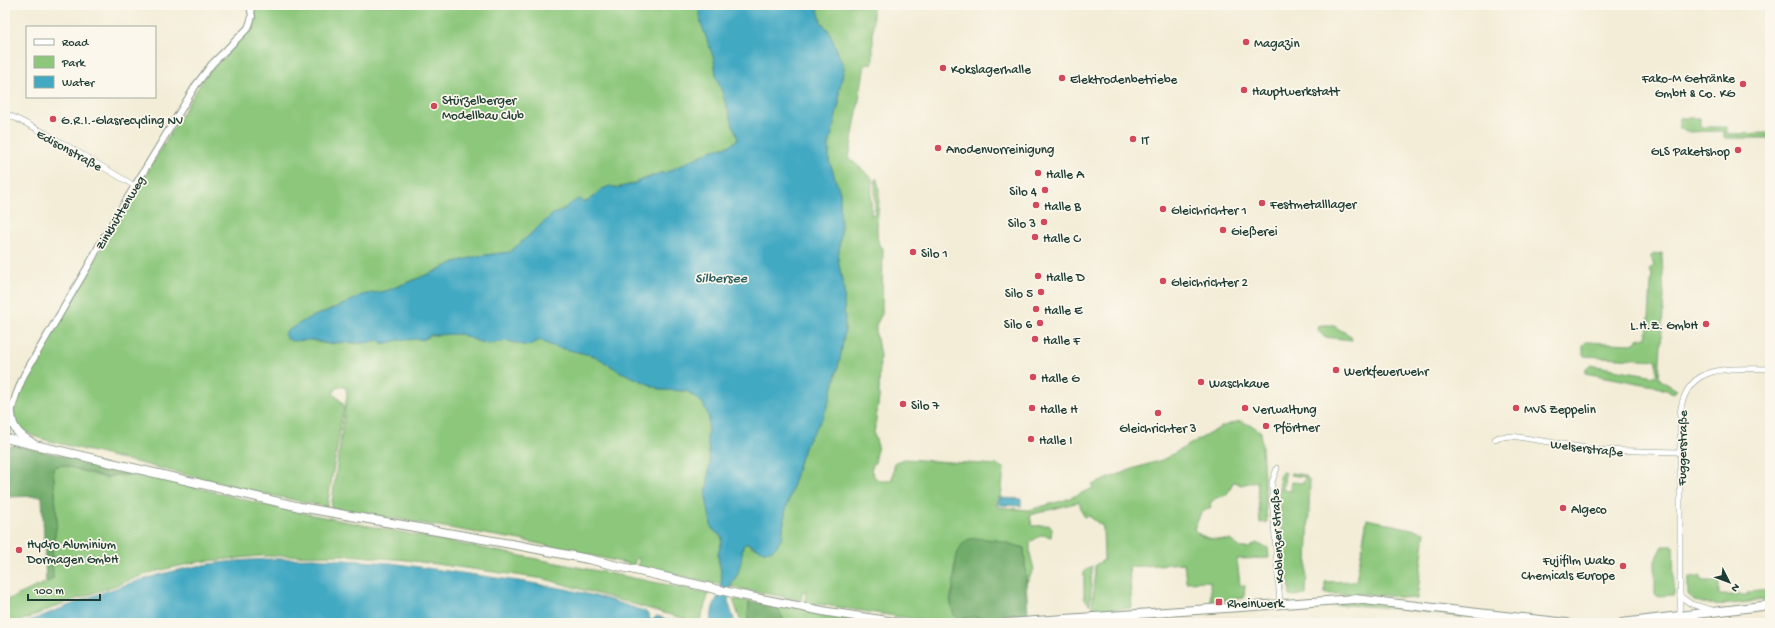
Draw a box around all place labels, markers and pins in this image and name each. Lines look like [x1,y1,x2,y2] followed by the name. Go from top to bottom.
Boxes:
[1241,37,1251,47] marker: Magazin
[1254,37,1300,52] place label: Magazin
[938,63,948,73] marker: Kokslagerhalle
[951,63,1031,78] place label: Kokslagerhalle
[1641,72,1736,102] place label: Fako-M Getränke GmbH & Co. KG
[1057,73,1067,83] marker: Elektrodenbetriebe
[1070,73,1177,88] place label: Elektrodenbetriebe
[1738,79,1748,89] marker: Fako-M Getränke GmbH & Co. KG
[1239,85,1249,95] marker: Hauptwerkstatt
[1252,85,1341,100] place label: Hauptwerkstatt
[442,94,524,124] place label: Stürzelberger Modellbau Club
[429,101,439,111] marker: Stürzelberger Modellbau Club
[48,114,58,124] marker: G.R.I.-Glasrecycling NV
[61,114,183,129] place label: G.R.I.-Glasrecycling NV
[1128,134,1138,144] marker: IT
[1141,134,1150,149] place label: IT
[933,143,943,153] marker: Anodenvorreinigung
[946,143,1054,158] place label: Anodenvorreinigung
[1651,145,1731,160] place label: GLS Paketshop
[1733,145,1743,155] marker: GLS Paketshop
[1033,168,1043,178] marker: Halle A
[1046,168,1085,183] place label: Halle A
[1009,185,1037,200] place label: Silo 4
[1040,185,1050,195] marker: Silo 4
[1257,198,1267,208] marker: Festmetalllager
[1269,198,1358,213] place label: Festmetalllager
[1031,200,1041,210] marker: Halle B
[1044,200,1081,215] place label: Halle B
[1158,204,1168,214] marker: Gleichrichter 1
[1171,204,1247,219] place label: Gleichrichter 1
[1008,217,1036,232] place label: Silo 3
[1039,217,1049,227] marker: Silo 3
[1218,225,1228,235] marker: Gießerei
[1231,225,1278,240] place label: Gießerei
[1030,232,1040,242] marker: Halle C
[1043,232,1081,247] place label: Halle C
[908,247,918,257] marker: Silo 1
[921,247,948,262] place label: Silo 1
[1033,271,1043,281] marker: Halle D
[1046,271,1085,286] place label: Halle D
[1158,276,1168,286] marker: Gleichrichter 2
[1171,276,1249,291] place label: Gleichrichter 2
[1005,287,1033,302] place label: Silo 5
[1036,287,1046,297] marker: Silo 5
[1031,304,1041,314] marker: Halle E
[1044,304,1083,319] place label: Halle E
[1004,318,1032,333] place label: Silo 6
[1035,318,1045,328] marker: Silo 6
[1630,319,1699,334] place label: L.H.Z. GmbH
[1701,319,1711,329] marker: L.H.Z. GmbH
[1030,334,1040,344] marker: Halle F
[1043,334,1081,349] place label: Halle F
[1331,365,1341,375] marker: Werkfeuerwehr
[1344,365,1430,380] place label: Werkfeuerwehr
[1028,372,1038,382] marker: Halle G
[1041,372,1080,387] place label: Halle G
[1196,377,1206,387] marker: Waschkaue
[1209,377,1270,392] place label: Waschkaue
[898,399,908,409] marker: Silo 7
[911,399,941,414] place label: Silo 7
[1027,403,1037,413] marker: Halle H
[1040,403,1078,418] place label: Halle H
[1240,403,1250,413] marker: Verwaltung
[1252,403,1317,418] place label: Verwaltung
[1511,403,1521,413] marker: MVS Zeppelin
[1524,403,1597,418] place label: MVS Zeppelin
[1153,408,1163,418] marker: Gleichrichter 3
[1261,421,1271,431] marker: Pförtner
[1273,421,1321,436] place label: Pförtner
[1119,422,1197,437] place label: Gleichrichter 3
[1026,434,1036,444] marker: Halle I
[1039,434,1072,449] place label: Halle I
[1558,503,1568,513] marker: Algeco
[1571,503,1607,518] place label: Algeco
[26,538,119,568] place label: Hydro Aluminium Dormagen GmbH
[14,545,24,555] marker: Hydro Aluminium Dormagen GmbH
[1521,554,1615,584] place label: Fujifilm Wako Chemicals Europe
[1618,561,1628,571] marker: Fujifilm Wako Chemicals Europe
[1214,597,1224,607] marker: Rheinwerk
[1227,597,1285,612] place label: Rheinwerk

